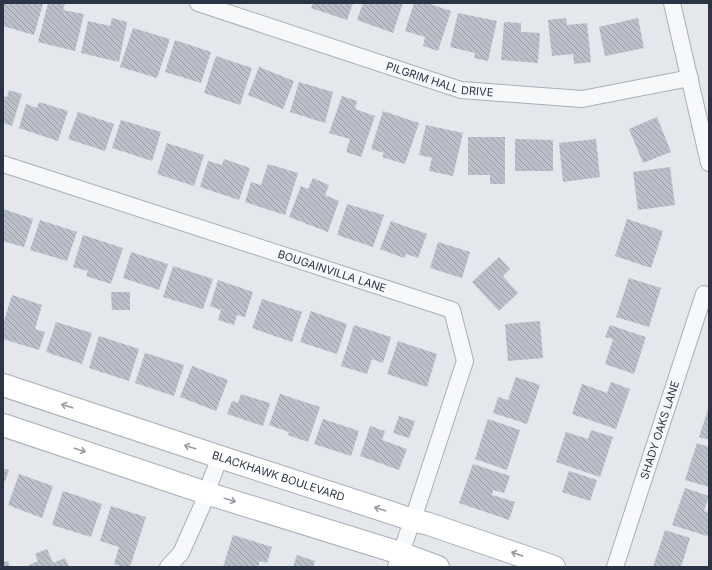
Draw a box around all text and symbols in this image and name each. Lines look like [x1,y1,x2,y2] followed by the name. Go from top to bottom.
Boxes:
[384,59,494,99] street label: PILGRIM HALL DRIVE
[276,247,388,295] street label: BOUGAINVILLA LANE
[637,379,682,481] street label: SHADY OAKS LANE
[60,402,73,409] one-way arrow
[184,443,196,451] one-way arrow
[73,447,85,455] one-way arrow
[210,448,347,504] street label: BLACKHAWK BOULEVARD
[223,497,236,504] one-way arrow
[374,505,387,512] one-way arrow
[511,550,523,558] one-way arrow

